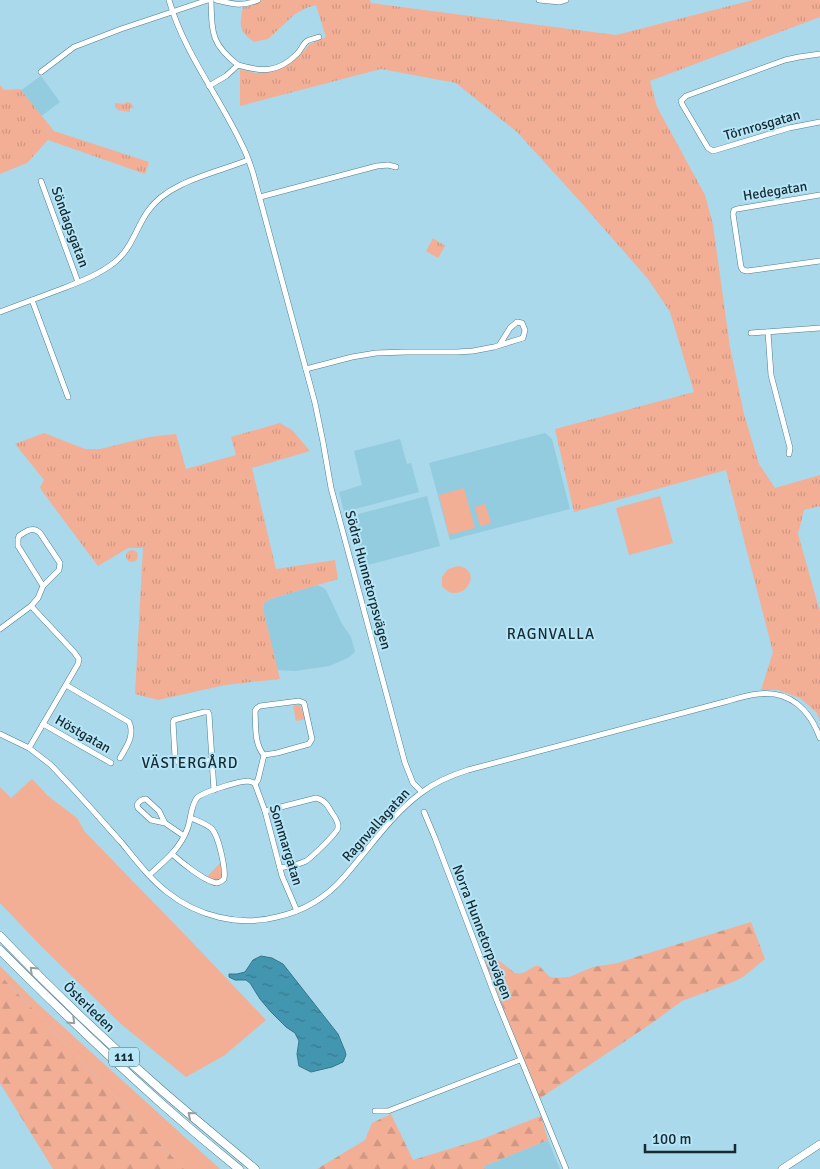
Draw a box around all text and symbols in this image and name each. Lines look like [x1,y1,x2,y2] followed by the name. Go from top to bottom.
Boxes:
[722,106,802,144] street label: Törnrosgatan
[742,178,808,204] street label: Hedegatan
[48,184,92,270] street label: Söndagsgatan
[341,509,395,651] street label: Södra Hunnetorpsvägen
[507,625,595,643] district label: RAGNVALLA
[52,711,114,757] street label: Höstgatan
[141,754,239,772] district label: VÄSTERGÅRD
[339,785,413,865] street label: Ragnvallagatan
[266,803,306,887] street label: Sommargatan
[448,862,516,1002] street label: Norra Hunnetorpsvägen
[30,967,39,976] one-way arrow
[60,978,118,1036] street label: Österleden
[66,1015,75,1024] one-way arrow
[109,1048,139,1066] road number: 111
[188,1113,197,1121] one-way arrow
[645,1122,735,1154] scale bar
[652,1130,692,1148] text: 100 m

